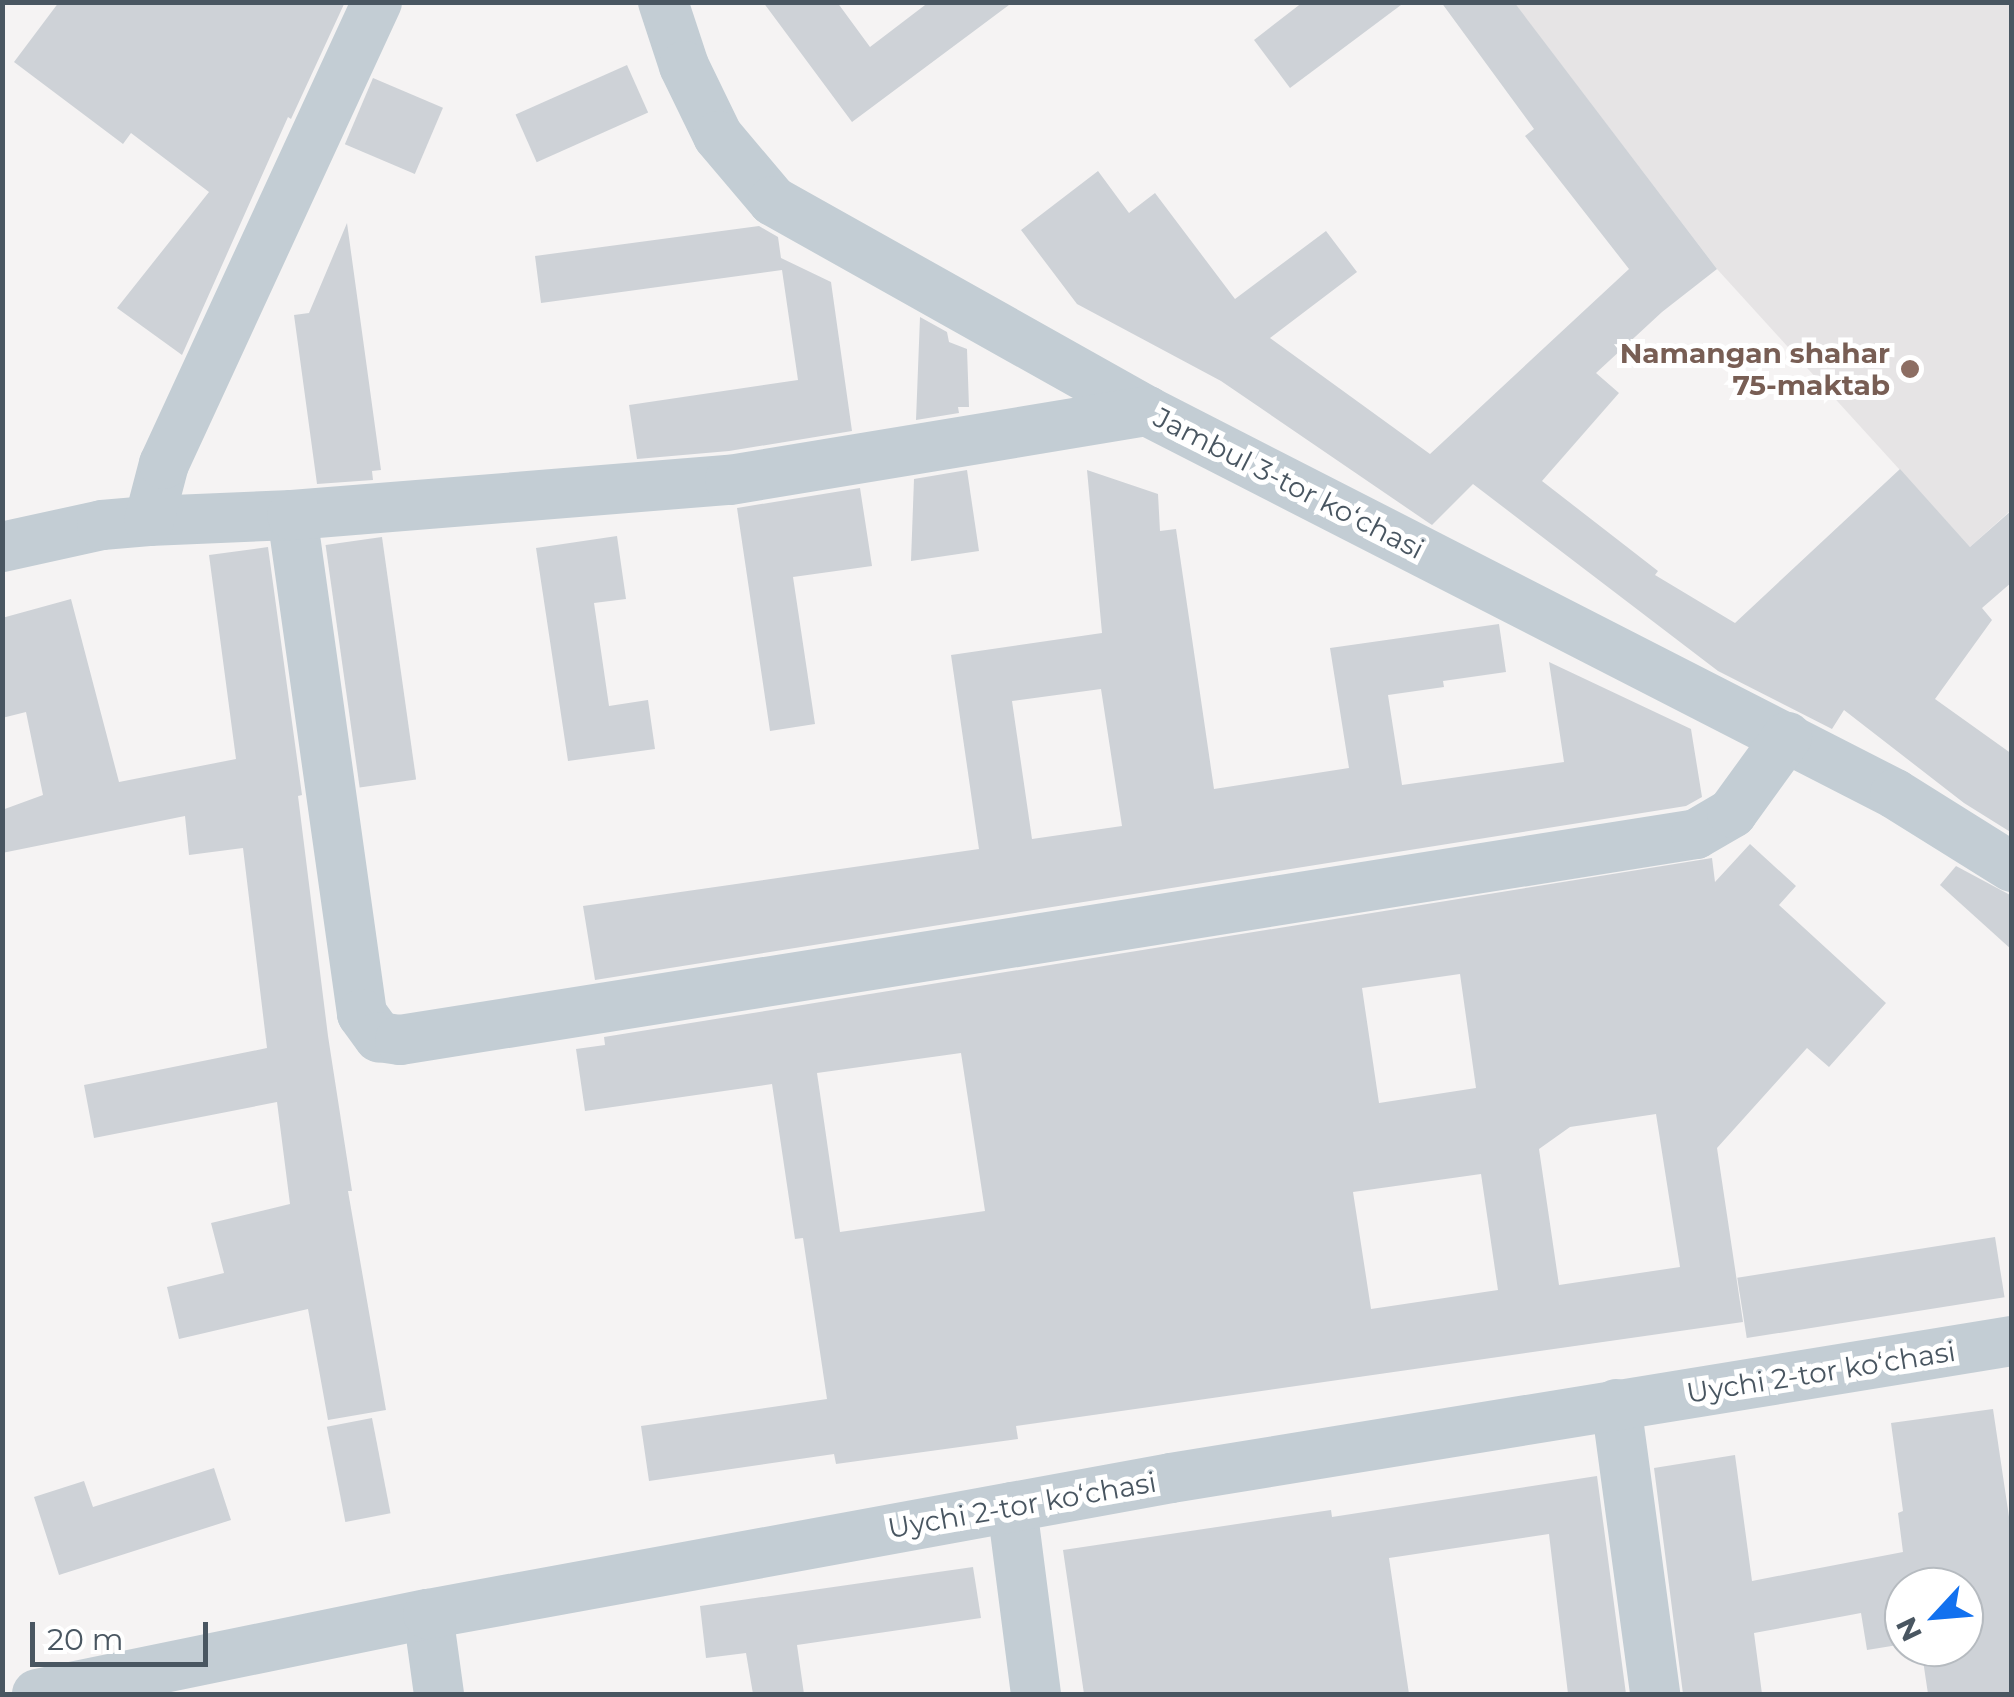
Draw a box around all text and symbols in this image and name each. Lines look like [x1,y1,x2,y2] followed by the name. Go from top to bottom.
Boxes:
[1620,336,1890,402] place label: Namangan shahar 75-maktab
[1899,358,1921,380] marker: Namangan shahar 75-maktab
[1148,400,1430,566] street label: Jambul 3-tor koʻchasi
[1684,1334,1958,1410] street label: Uychi 2-tor koʻchasi
[885,1465,1159,1545] street label: Uychi 2-tor koʻchasi
[1884,1567,1984,1667] north arrow
[35,1602,212,1664] scale bar
[1889,1612,1929,1647] text: N
[47,1621,124,1658] text: 20 m

